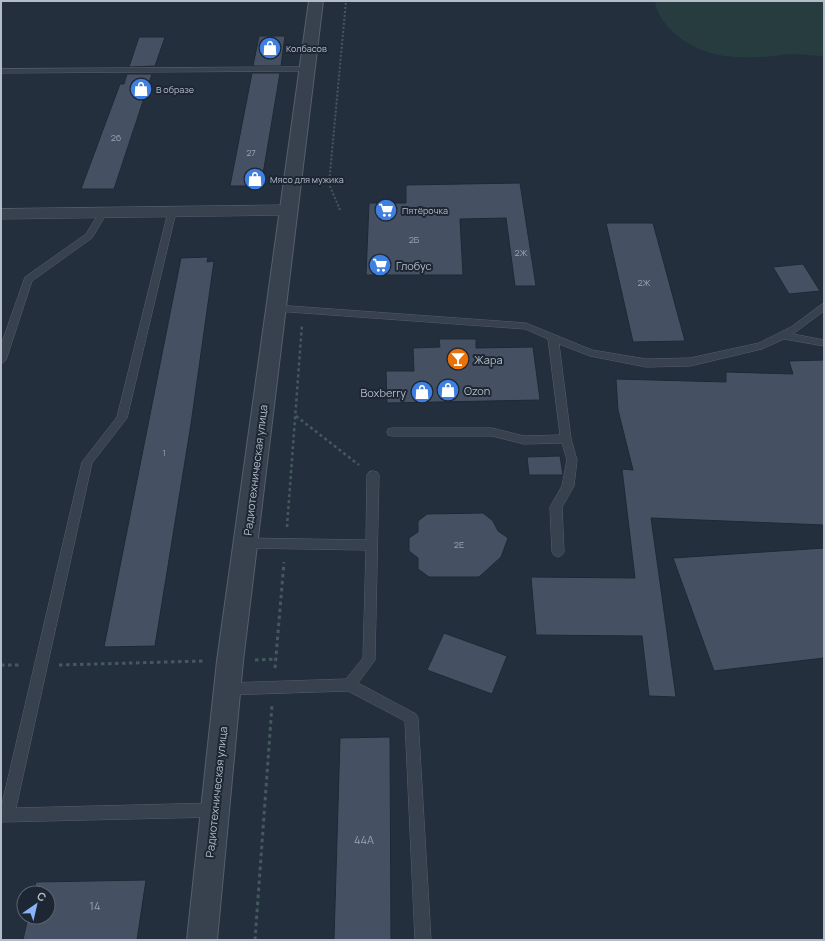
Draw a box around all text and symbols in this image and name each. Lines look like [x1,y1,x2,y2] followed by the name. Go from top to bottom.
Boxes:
[257,35,283,61] shop icon: Колбасов
[286,42,327,55] place label: Колбасов
[128,76,154,102] shop icon: В образе
[156,83,194,96] place label: В образе
[111,131,122,144] house number: 26
[246,146,256,159] house number: 27
[242,166,268,192] shop icon: Мясо для мужика
[270,173,344,186] place label: Мясо для мужика
[373,197,399,223] supermarket icon: Пятёрочка
[402,204,448,217] place label: Пятёрочка
[409,233,420,246] house number: 2Б
[514,246,528,259] house number: 2Ж
[367,252,393,278] supermarket icon: Глобус
[396,258,432,273] place label: Глобус
[637,276,651,289] house number: 2Ж
[445,346,471,372] bar icon: Жара
[474,352,503,367] place label: Жара
[435,377,461,403] shop icon: Ozon
[409,379,435,405] shop icon: Boxberry
[464,383,490,398] place label: Ozon
[360,385,406,400] place label: Boxberry
[240,404,270,536] street label: Радиотехническая улица
[162,446,166,459] house number: 1
[454,538,464,551] house number: 2Е
[202,726,230,858] street label: Радиотехническая улица
[354,832,374,847] house number: 44А
[16,885,56,925] north arrow
[34,888,49,905] text: С
[90,898,100,913] house number: 14

